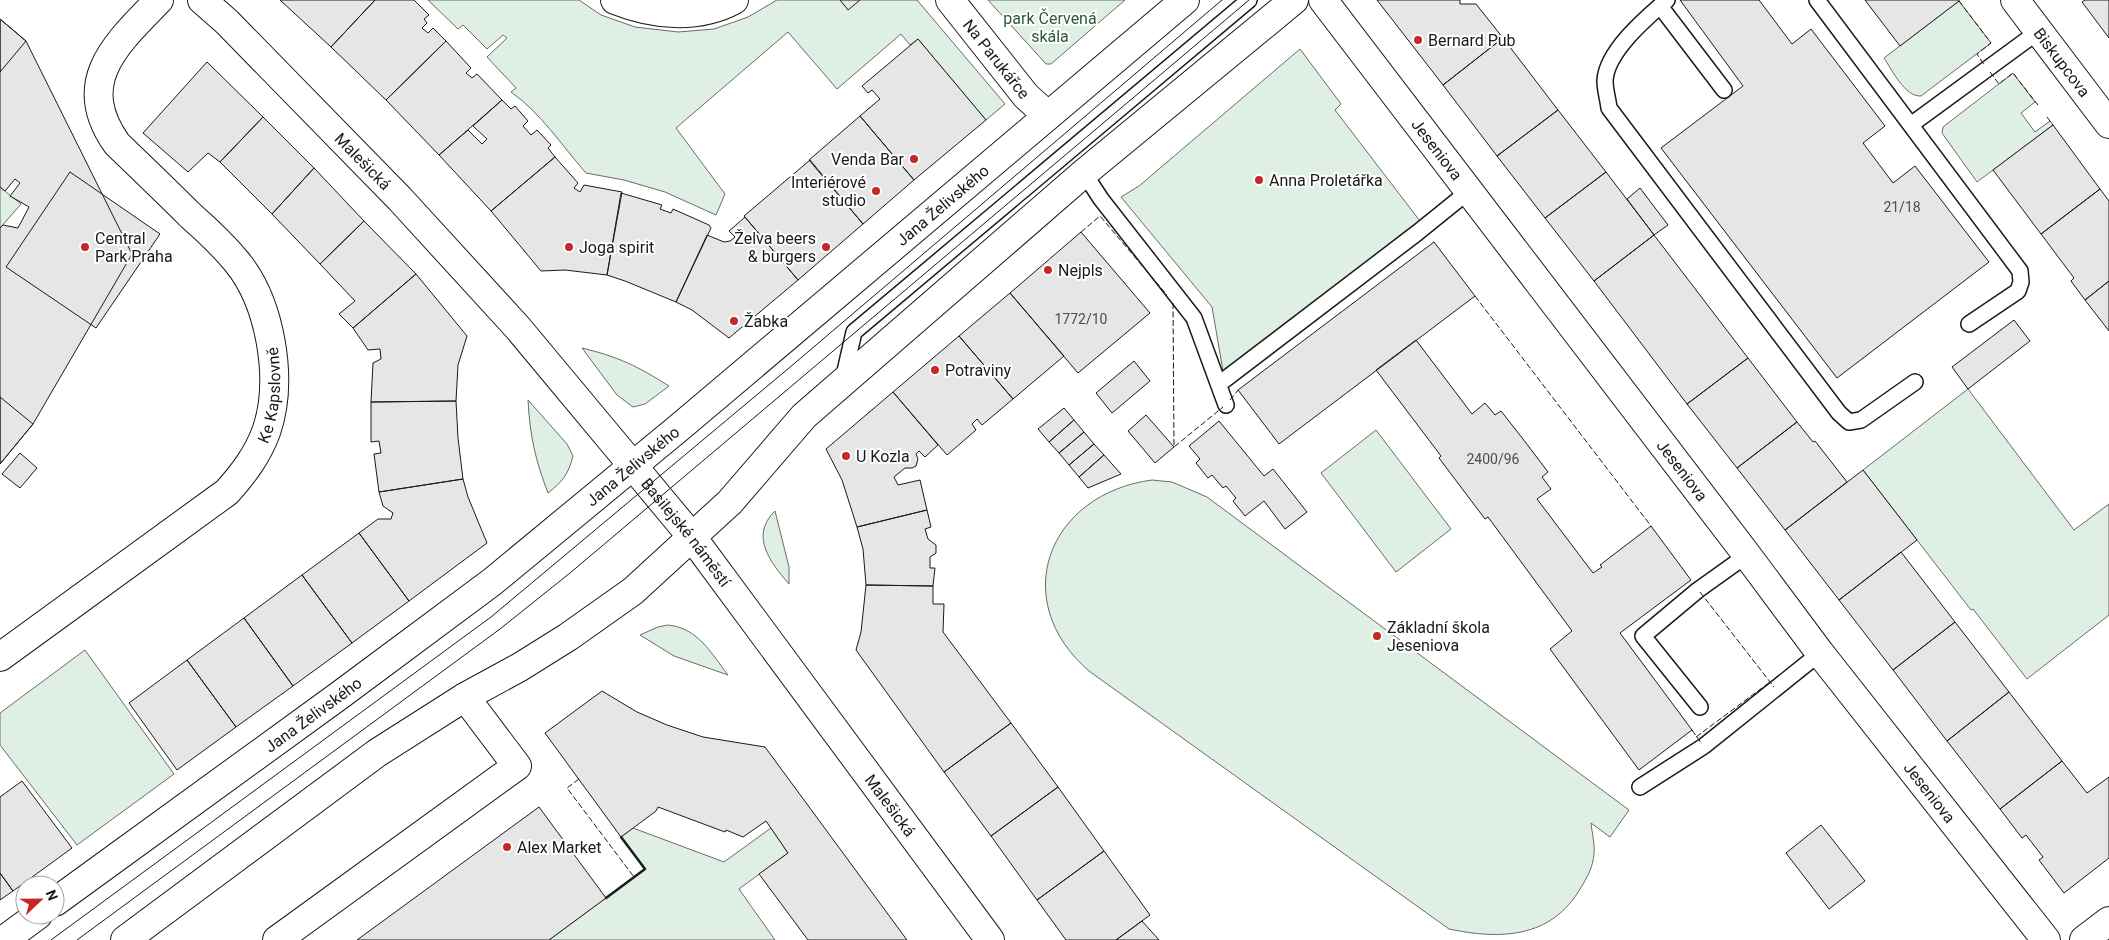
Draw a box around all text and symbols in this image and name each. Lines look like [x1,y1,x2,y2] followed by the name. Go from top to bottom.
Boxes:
[1003,8,1097,46] park label: park Červená skála
[959,16,1033,103] street label: Na Parukářce
[2029,24,2094,101] street label: Biskupcova
[1428,31,1516,50] place label: Bernard Pub
[1412,34,1424,46] marker: Bernard Pub
[1407,115,1466,184] street label: Jeseniova
[331,129,395,194] street label: Malešická
[831,150,905,169] place label: Venda Bar
[908,153,920,165] marker: Venda Bar
[893,161,993,250] street label: Jana Želivského
[1269,171,1383,190] place label: Anna Proletářka
[791,173,866,210] place label: Interiérové studio
[1253,174,1265,186] marker: Anna Proletářka
[870,185,882,197] marker: Interiérové studio
[1883,199,1921,215] house number: 21/18
[95,229,173,266] place label: Central Park Praha
[734,229,816,266] place label: Želva beers & burgers
[579,238,654,257] place label: Joga spirit
[79,241,91,253] marker: Central Park Praha
[563,241,575,253] marker: Joga spirit
[820,241,832,253] marker: Želva beers & burgers
[1058,261,1103,280] place label: Nejpls
[1042,264,1054,276] marker: Nejpls
[1055,311,1108,327] house number: 1772/10
[744,312,788,331] place label: Žabka
[728,315,740,327] marker: Žabka
[254,346,284,446] street label: Ke Kapslovně
[945,361,1012,380] place label: Potraviny
[929,364,941,376] marker: Potraviny
[583,422,683,510] street label: Jana Želivského
[1653,436,1711,505] street label: Jeseniova
[856,447,910,466] place label: U Kozla
[840,450,852,462] marker: U Kozla
[1467,451,1520,467] house number: 2400/96
[637,474,735,591] street label: Basilejské náměstí
[1387,618,1490,655] place label: Základní škola Jeseniova
[1371,630,1383,642] marker: Základní škola Jeseniova
[261,673,365,756] street label: Jana Želivského
[1900,758,1959,827] street label: Jeseniova
[861,771,919,840] street label: Malešická
[517,838,601,857] place label: Alex Market
[501,841,513,853] marker: Alex Market
[15,875,65,925] north arrow
[43,888,61,903] text: N

